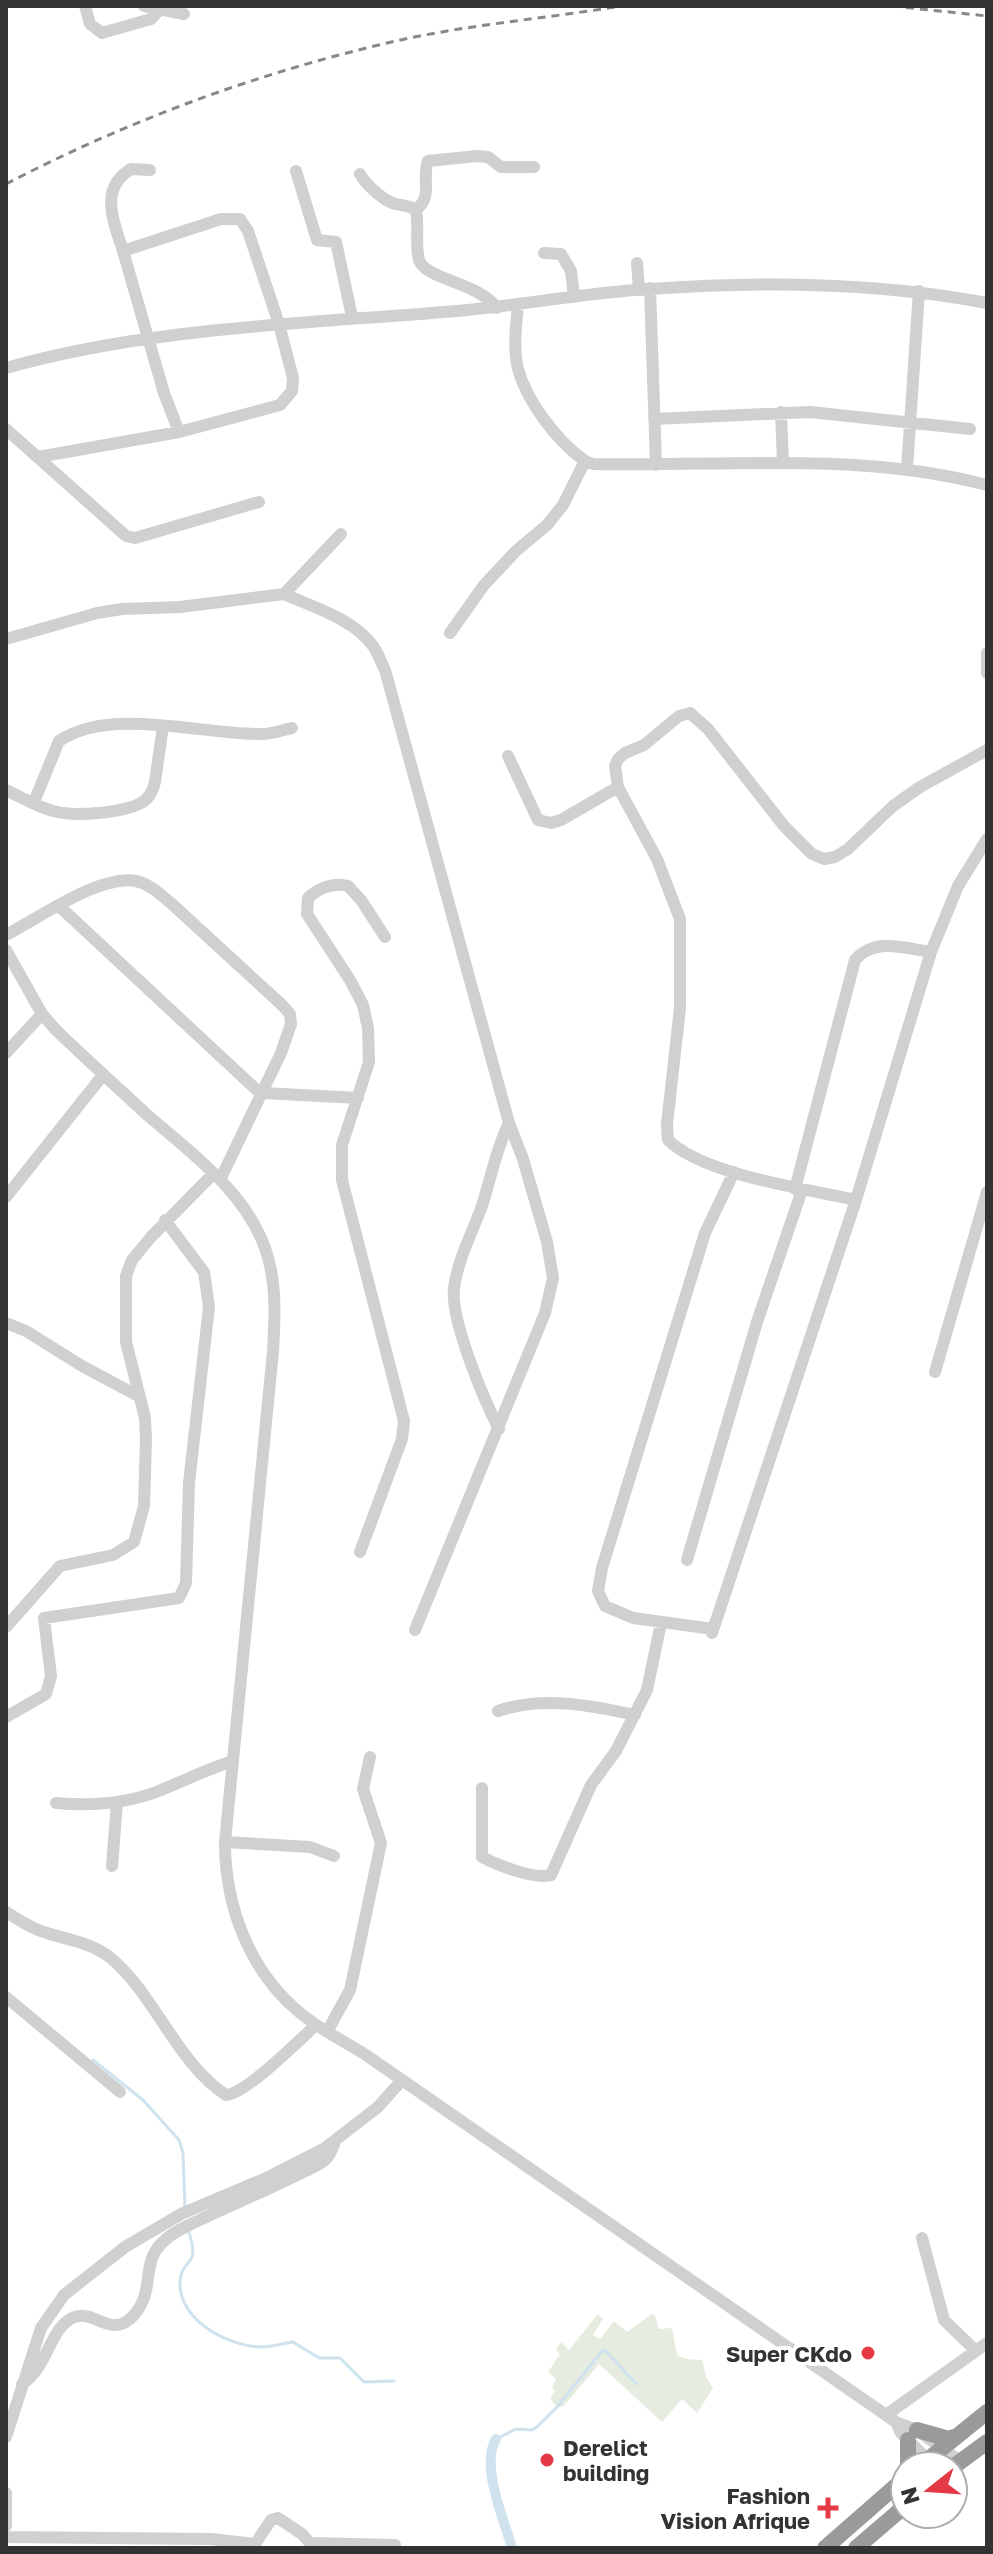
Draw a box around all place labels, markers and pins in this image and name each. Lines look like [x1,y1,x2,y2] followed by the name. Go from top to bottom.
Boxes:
[726,2340,852,2367] place label: Super CKdo
[859,2344,877,2362] marker: Super CKdo
[563,2434,649,2486] place label: Derelict building
[538,2451,556,2469] marker: Derelict building
[660,2482,810,2534] place label: Fashion Vision Afrique
[817,2497,839,2519] marker: Fashion Vision Afrique

